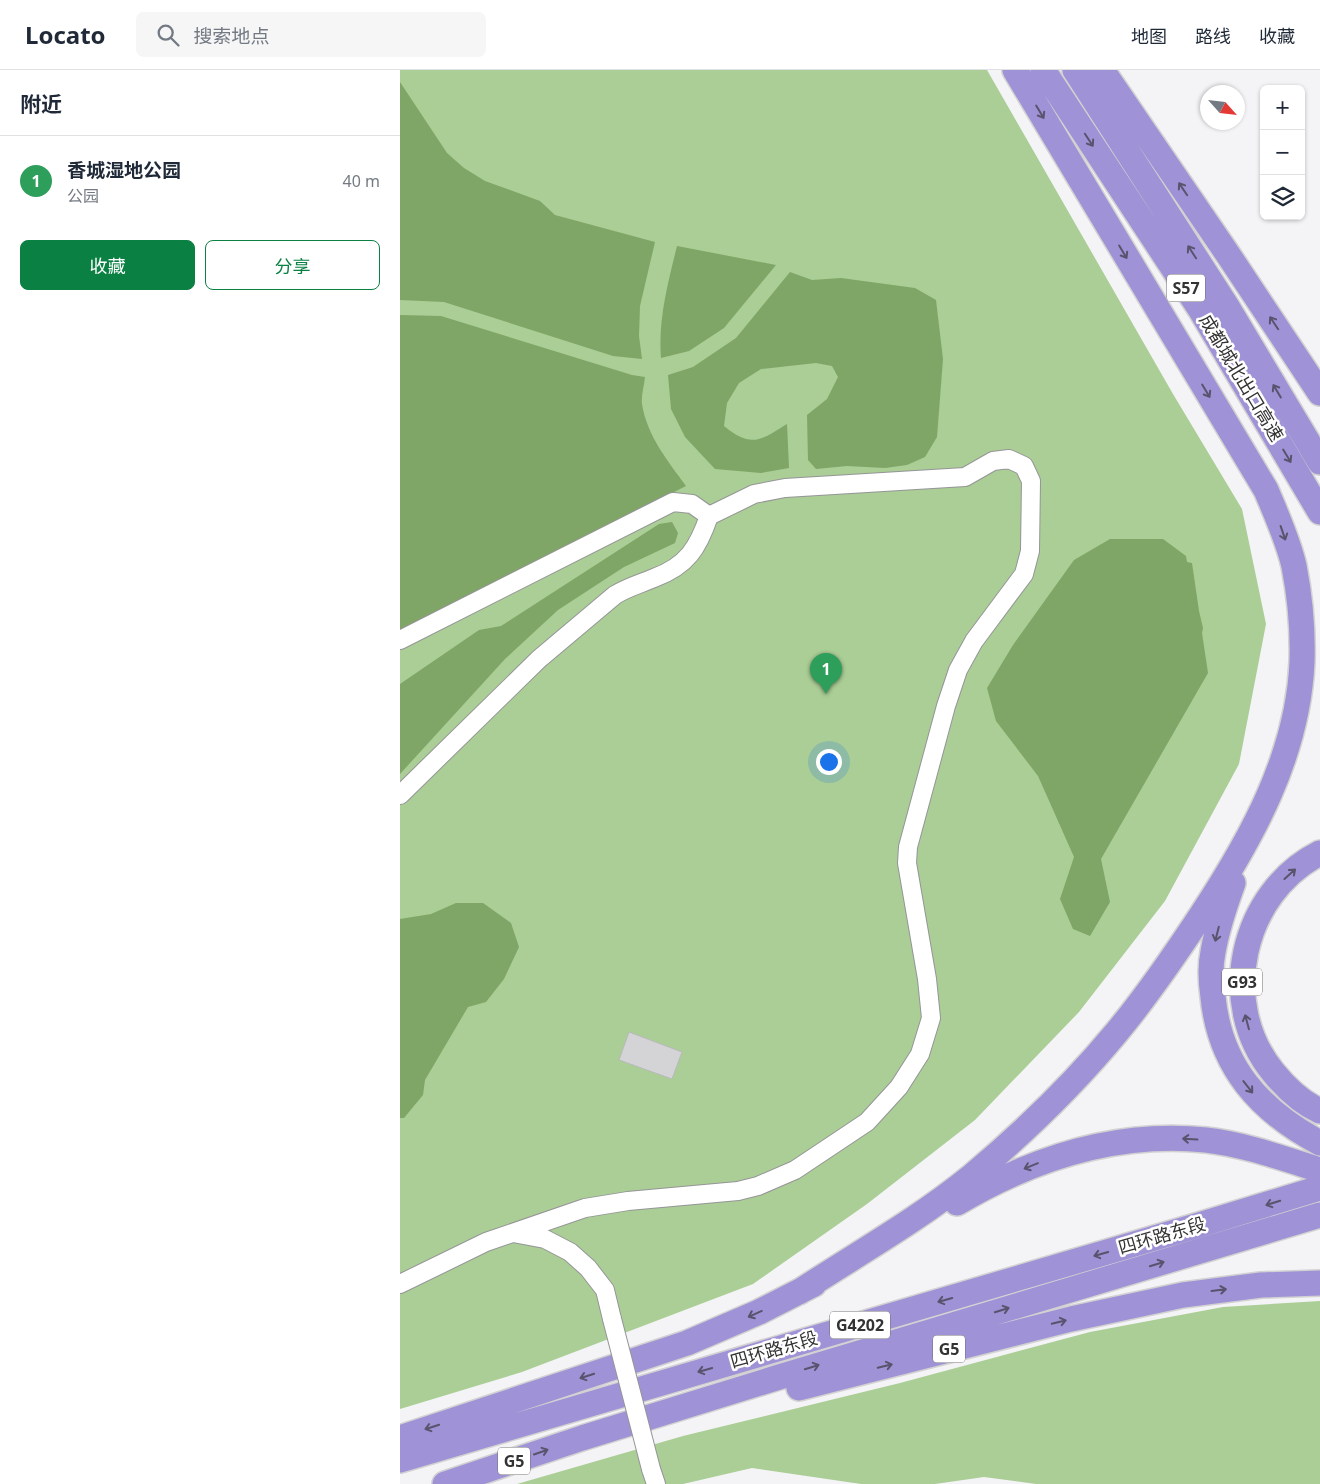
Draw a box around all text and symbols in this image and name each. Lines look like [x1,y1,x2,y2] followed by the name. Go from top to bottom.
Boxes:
[136,12,486,57] search box
[25,18,106,51] text: Locato
[154,21,182,49] icon: search
[194,23,270,49] text: 搜索地点
[1131,24,1167,48] text: 地图
[1195,24,1231,48] text: 路线
[1259,24,1295,48] text: 收藏
[1200,85,1245,130] north arrow
[1260,85,1305,220] map controls
[1260,85,1305,130] button: +
[20,90,62,118] text: 附近
[1035,104,1045,118] one-way arrow
[1260,130,1305,175] button: −
[1084,133,1094,147] one-way arrow
[67,157,181,183] text: 香城湿地公园
[31,170,41,192] text: 1
[343,170,380,192] text: 40 m
[1260,175,1305,220] button: layers
[1178,182,1188,196] one-way arrow
[67,185,99,207] text: 公园
[20,240,195,290] button: 收藏
[205,240,380,290] button: 分享
[1118,244,1128,258] one-way arrow
[1187,246,1197,260] one-way arrow
[1167,274,1205,302] road number: S57
[1194,310,1289,445] street label: 成都城北出口高速
[1269,317,1279,331] one-way arrow
[1202,383,1212,397] one-way arrow
[1272,383,1282,398] one-way arrow
[1282,448,1292,462] one-way arrow
[1279,525,1288,541] one-way arrow
[810,653,842,694] pin: 1
[816,749,842,775] your location
[1284,868,1297,880] one-way arrow
[1212,925,1221,941] one-way arrow
[1222,969,1262,996] road number: G93
[1242,1014,1251,1030] one-way arrow
[1243,1080,1253,1094] one-way arrow
[1182,1135,1198,1144] one-way arrow
[1024,1161,1039,1171] one-way arrow
[1266,1198,1282,1208] one-way arrow
[1115,1211,1208,1259] street label: 四环路东段
[1093,1250,1109,1260] one-way arrow
[1149,1258,1165,1268] one-way arrow
[1210,1285,1226,1295] one-way arrow
[937,1295,953,1305] one-way arrow
[993,1305,1009,1315] one-way arrow
[748,1309,763,1319] one-way arrow
[830,1312,890,1338] road number: G4202
[1051,1317,1067,1326] one-way arrow
[727,1325,820,1373] street label: 四环路东段
[933,1336,965,1362] road number: G5
[876,1360,892,1370] one-way arrow
[804,1361,820,1371] one-way arrow
[698,1366,714,1376] one-way arrow
[579,1372,595,1382] one-way arrow
[425,1423,441,1432] one-way arrow
[533,1447,549,1456] one-way arrow
[498,1448,530,1474] road number: G5

